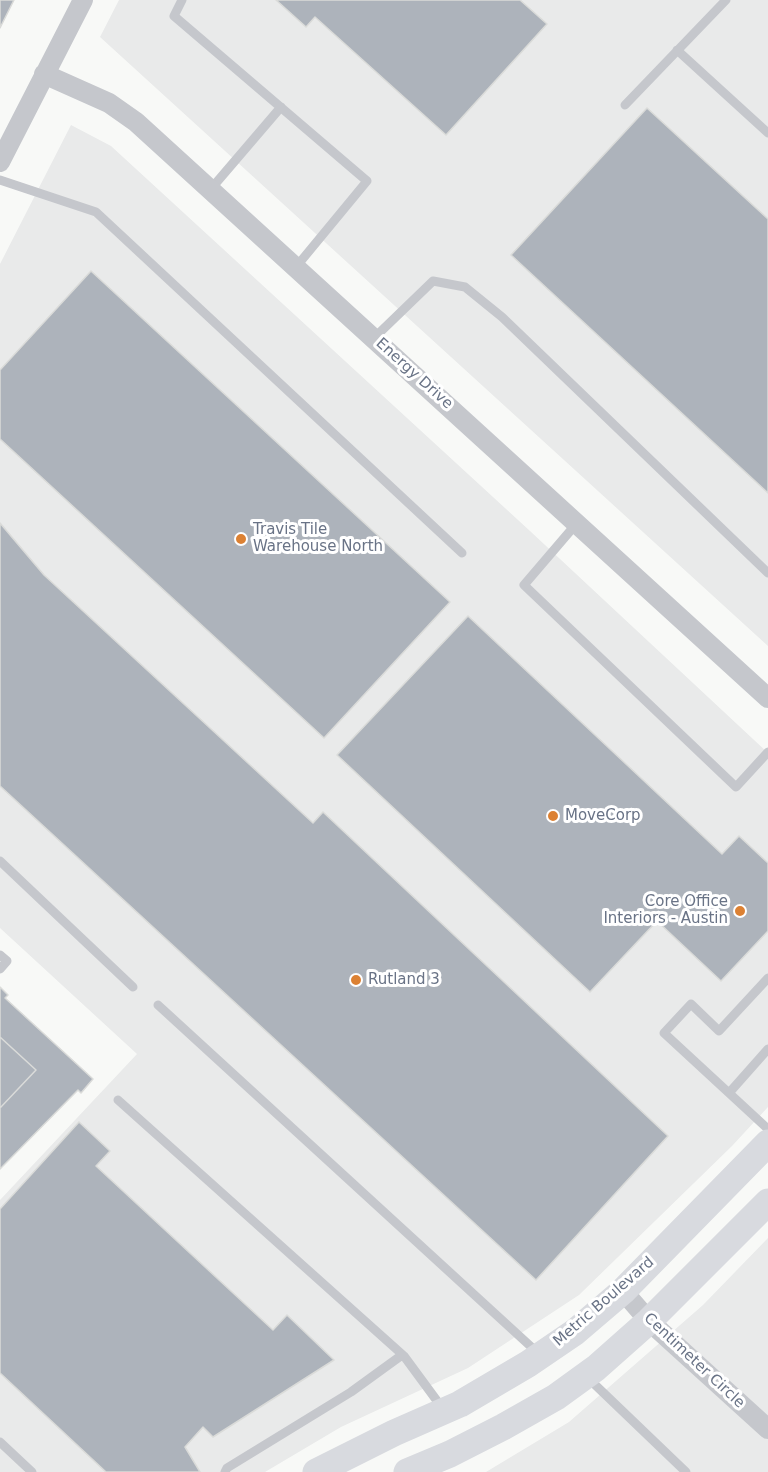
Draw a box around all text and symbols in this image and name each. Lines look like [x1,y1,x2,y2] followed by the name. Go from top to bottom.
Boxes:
[372,335,456,413] street label: Energy Drive
[253,521,383,556] place label: Travis Tile Warehouse North
[234,532,248,546] marker: Travis Tile Warehouse North
[565,807,641,825] place label: MoveCorp
[546,809,560,823] marker: MoveCorp
[603,893,728,928] place label: Core Office Interiors - Austin
[733,904,747,918] marker: Core Office Interiors - Austin
[368,971,440,989] place label: Rutland 3
[349,973,363,987] marker: Rutland 3
[550,1253,658,1351] street label: Metric Boulevard
[640,1310,748,1412] street label: Centimeter Circle

